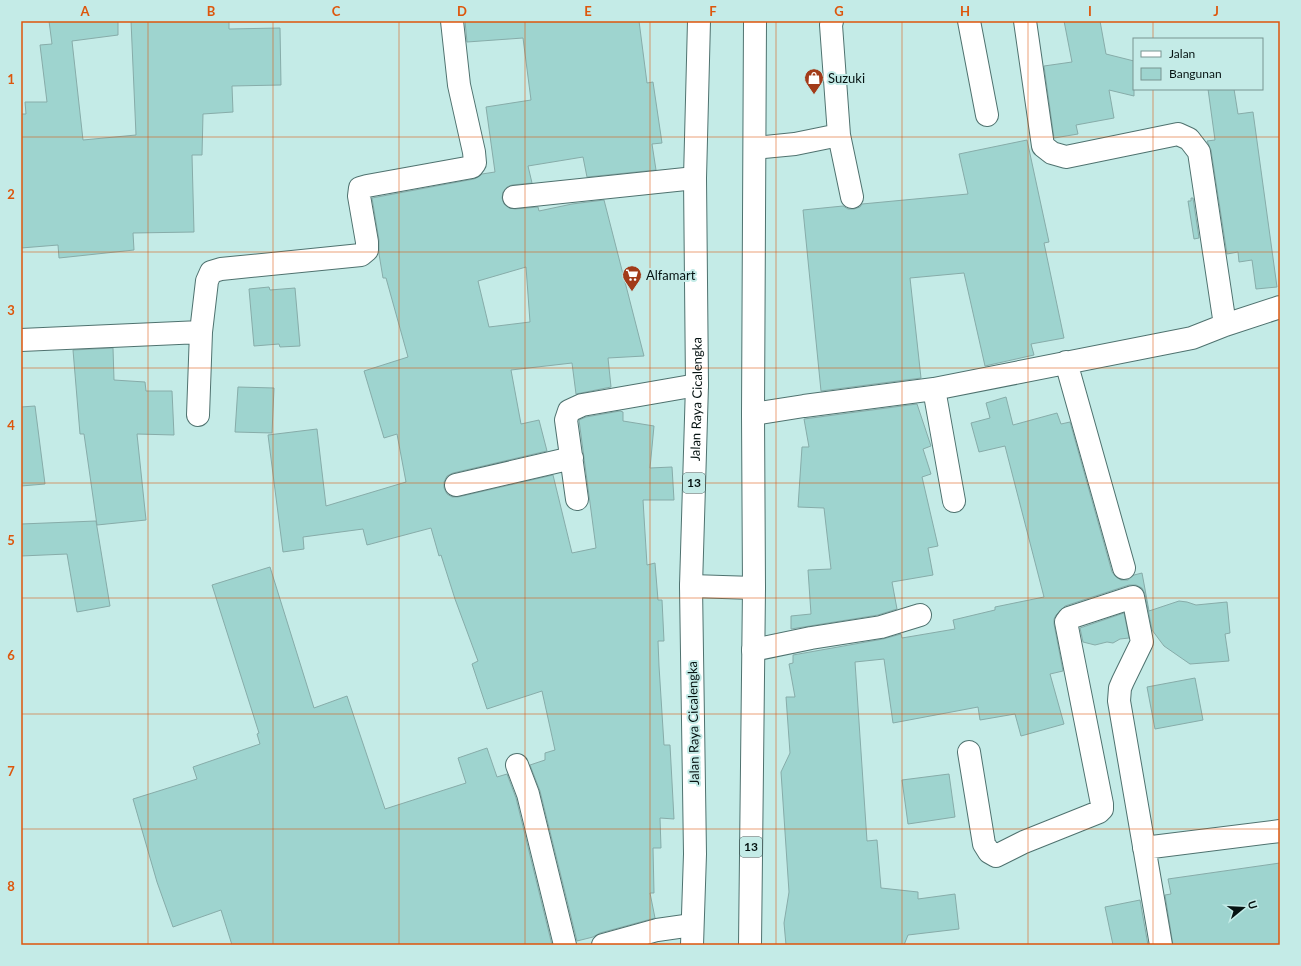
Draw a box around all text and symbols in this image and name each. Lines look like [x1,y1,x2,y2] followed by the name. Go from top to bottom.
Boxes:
[79,3,90,19] text: A
[207,3,216,19] text: B
[332,3,341,19] text: C
[457,3,467,19] text: D
[584,3,592,19] text: E
[709,3,717,19] text: F
[834,3,844,19] text: G
[960,3,970,19] text: H
[1088,3,1092,19] text: I
[1213,3,1219,19] text: J
[1133,38,1263,90] legend
[1169,46,1195,61] text: Jalan
[1169,66,1222,81] text: Bangunan
[803,67,825,95] shop icon: Suzuki
[828,70,865,86] place label: Suzuki
[7,71,15,87] text: 1
[7,186,15,202] text: 2
[621,264,643,292] supermarket icon: Alfamart
[646,267,696,283] place label: Alfamart
[7,302,15,318] text: 3
[687,337,705,461] street label: Jalan Raya Cicalengka
[7,417,15,433] text: 4
[683,473,705,493] road number: 13
[7,532,15,548] text: 5
[7,647,15,663] text: 6
[684,661,702,785] street label: Jalan Raya Cicalengka
[7,763,15,779] text: 7
[740,837,762,857] road number: 13
[7,878,15,894] text: 8
[1223,888,1263,928] north arrow
[1246,899,1260,911] text: U

